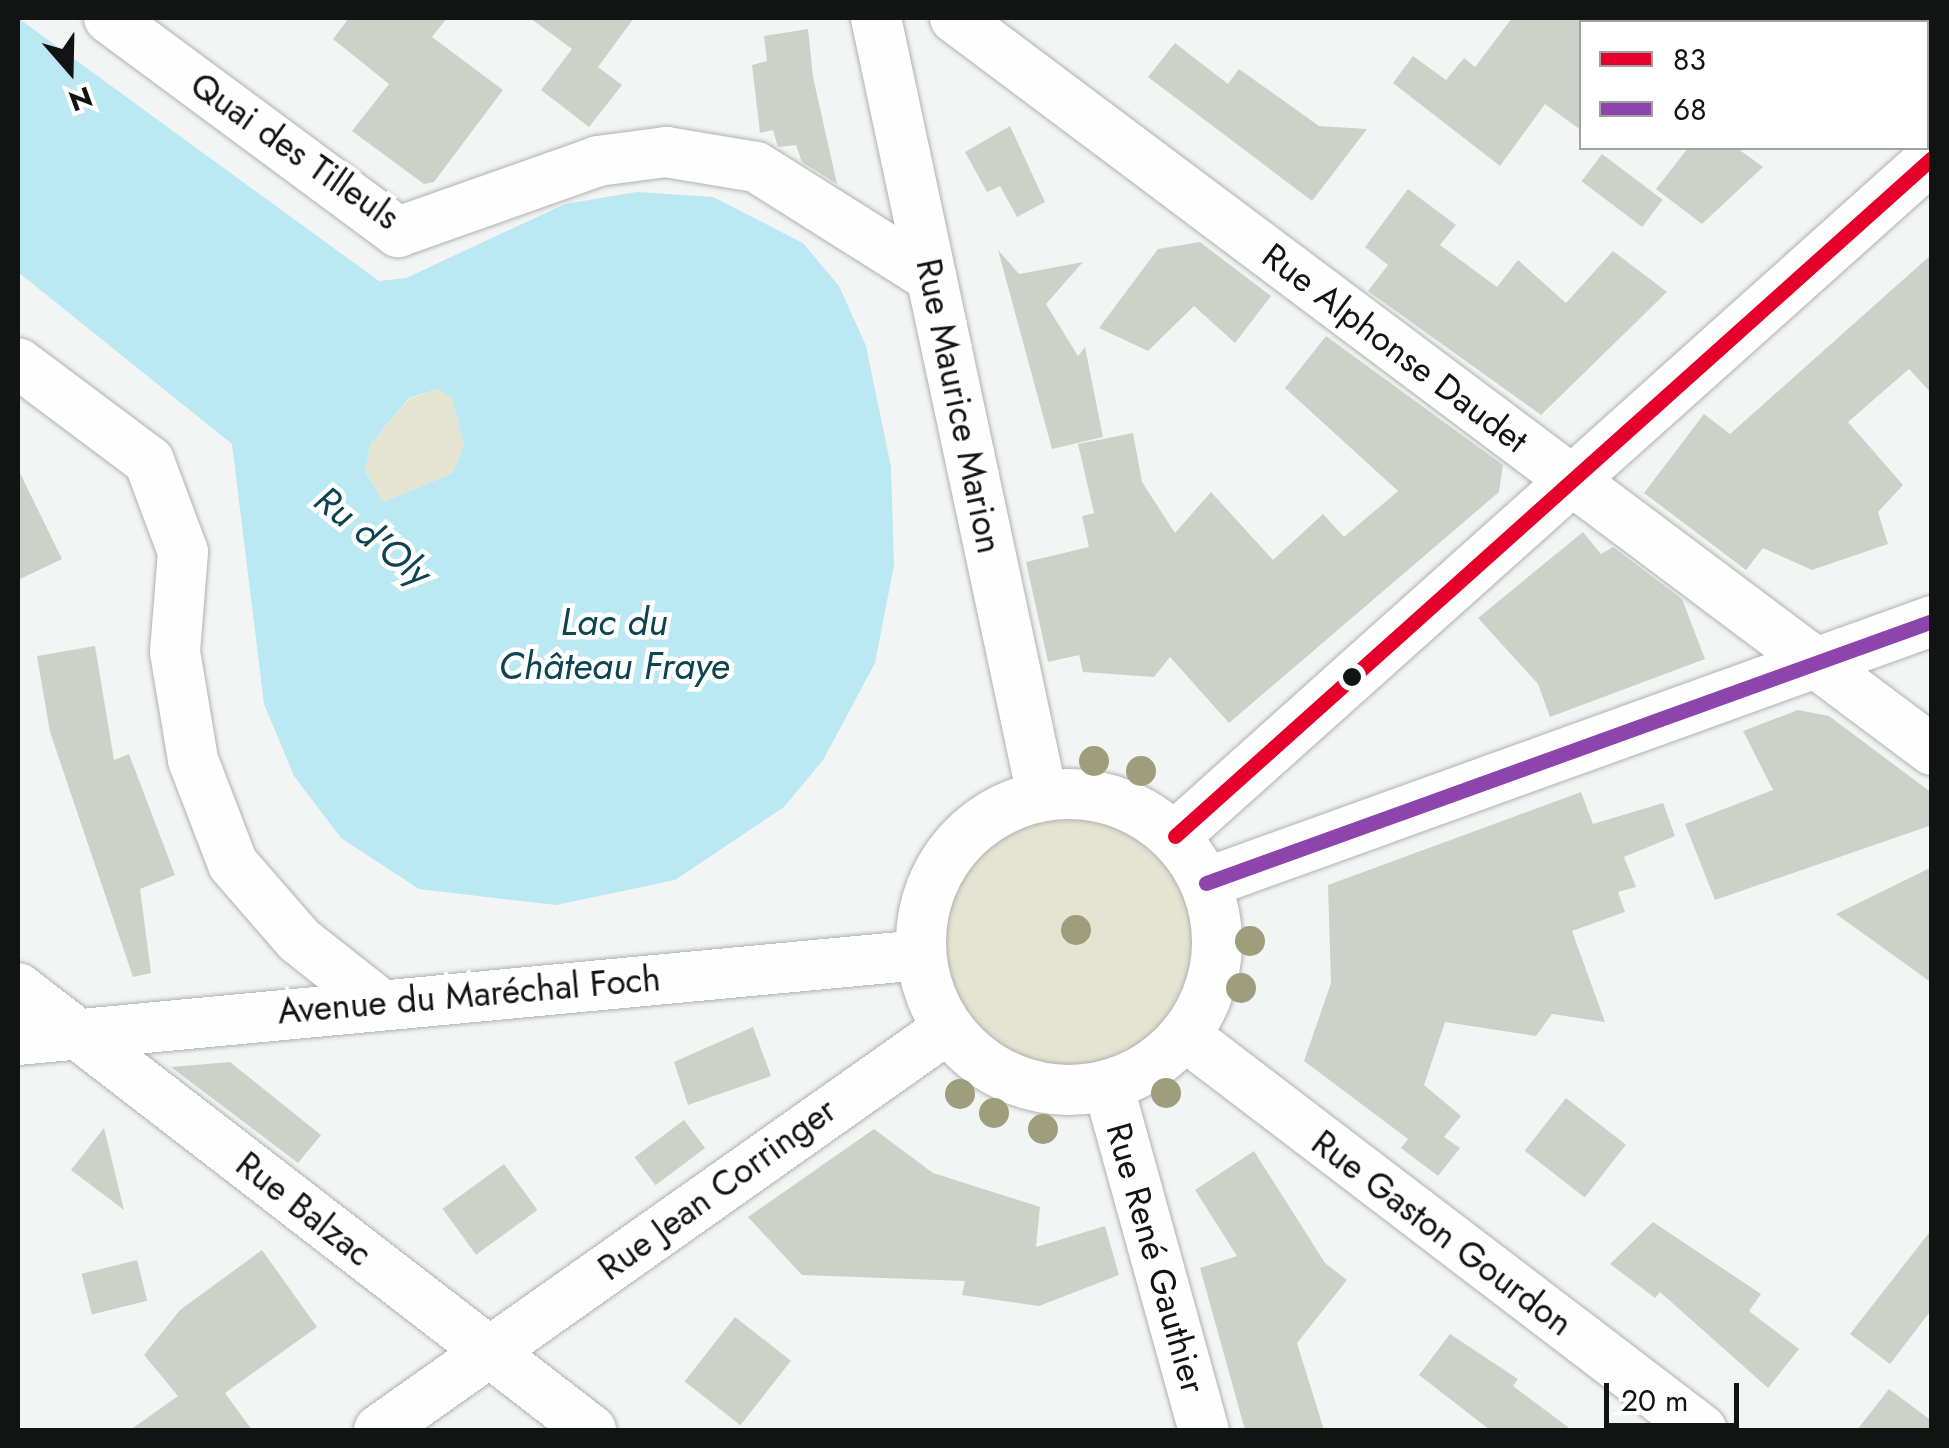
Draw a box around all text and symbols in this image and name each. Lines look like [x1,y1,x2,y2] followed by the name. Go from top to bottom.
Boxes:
[20,20,120,120] north arrow
[1579,20,1929,150] legend
[1673,38,1706,81] text: 83
[183,64,407,238] street label: Quai des Tilleuls
[63,76,98,122] text: N
[1673,88,1707,131] text: 68
[1254,234,1536,462] street label: Rue Alphonse Daudet
[907,255,1011,557] street label: Rue Maurice Marion
[306,476,440,596] water label: Ru d'Oly
[498,599,730,688] water label: Lac du Château Fraye
[1342,667,1362,687] unlabelled marker
[276,957,662,1033] street label: Avenue du Maréchal Foch
[590,1089,844,1289] street label: Rue Jean Corringer
[1097,1118,1215,1398] street label: Rue René Gauthier
[1304,1121,1580,1345] street label: Rue Gaston Gourdon
[228,1143,380,1275] street label: Rue Balzac
[1609,1363,1744,1425] scale bar
[1621,1379,1688,1422] text: 20 m

